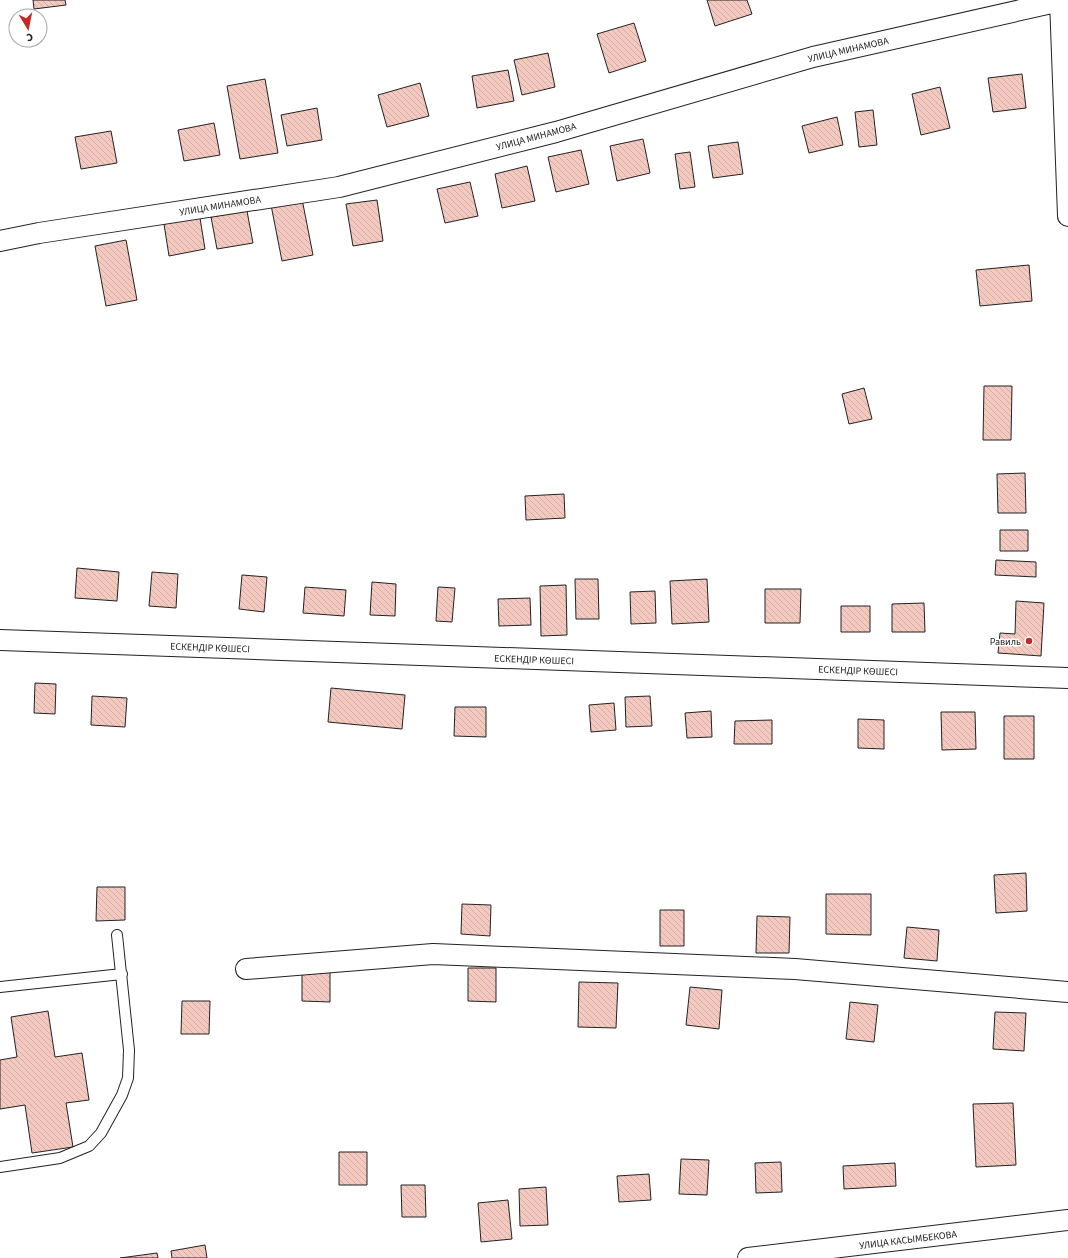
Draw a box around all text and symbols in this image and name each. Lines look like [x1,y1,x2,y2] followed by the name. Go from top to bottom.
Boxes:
[8,8,48,48] north arrow
[25,29,34,45] text: С
[807,34,890,66] street label: УЛИЦА МИНАМОВА
[495,119,578,154] street label: УЛИЦА МИНАМОВА
[178,193,262,219] street label: УЛИЦА МИНАМОВА
[990,635,1021,649] place label: Равиль
[1024,636,1034,646] marker: Равиль
[170,640,250,656] street label: ЕСКЕНДІР КӨШЕСІ
[494,652,574,668] street label: ЕСКЕНДІР КӨШЕСІ
[818,663,898,679] street label: ЕСКЕНДІР КӨШЕСІ
[859,1227,958,1253] street label: УЛИЦА КАСЫМБЕКОВА

